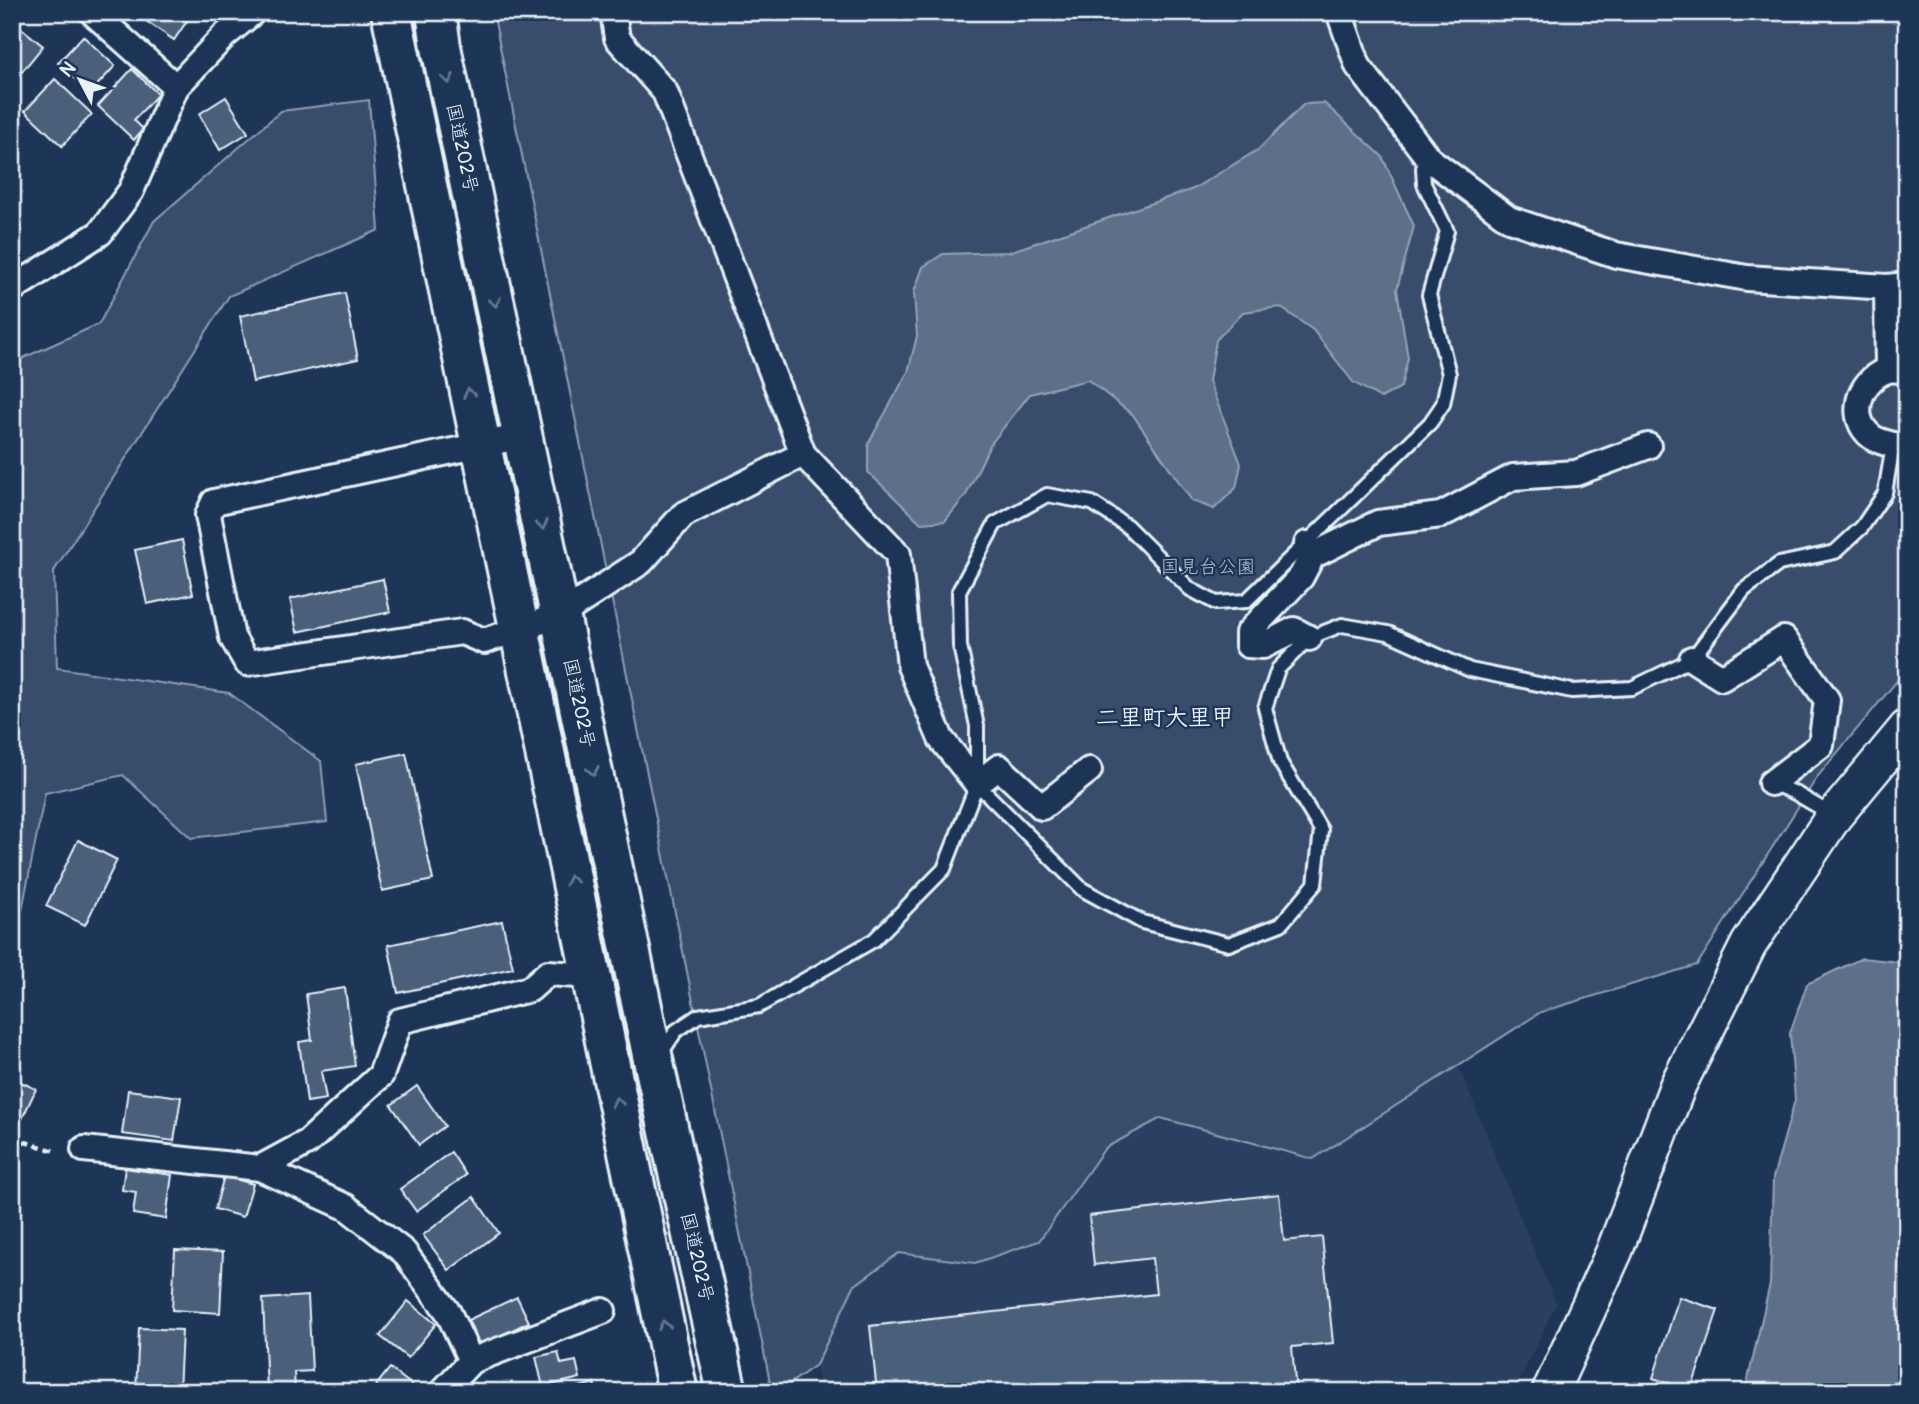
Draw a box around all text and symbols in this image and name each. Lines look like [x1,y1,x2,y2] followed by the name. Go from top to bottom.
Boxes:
[46,46,116,116] north arrow
[55,57,81,82] text: N
[440,73,455,85] one-way arrow
[441,101,483,195] street label: 国道202号
[486,296,501,308] one-way arrow
[463,387,478,399] one-way arrow
[533,519,548,531] one-way arrow
[1160,555,1256,579] park label: 国見台公園
[558,656,600,750] street label: 国道202号
[1096,703,1234,732] district label: 二里町大里甲
[585,765,600,777] one-way arrow
[564,874,579,886] one-way arrow
[611,1096,626,1108] one-way arrow
[675,1210,719,1304] street label: 国道202号
[657,1319,672,1331] one-way arrow

